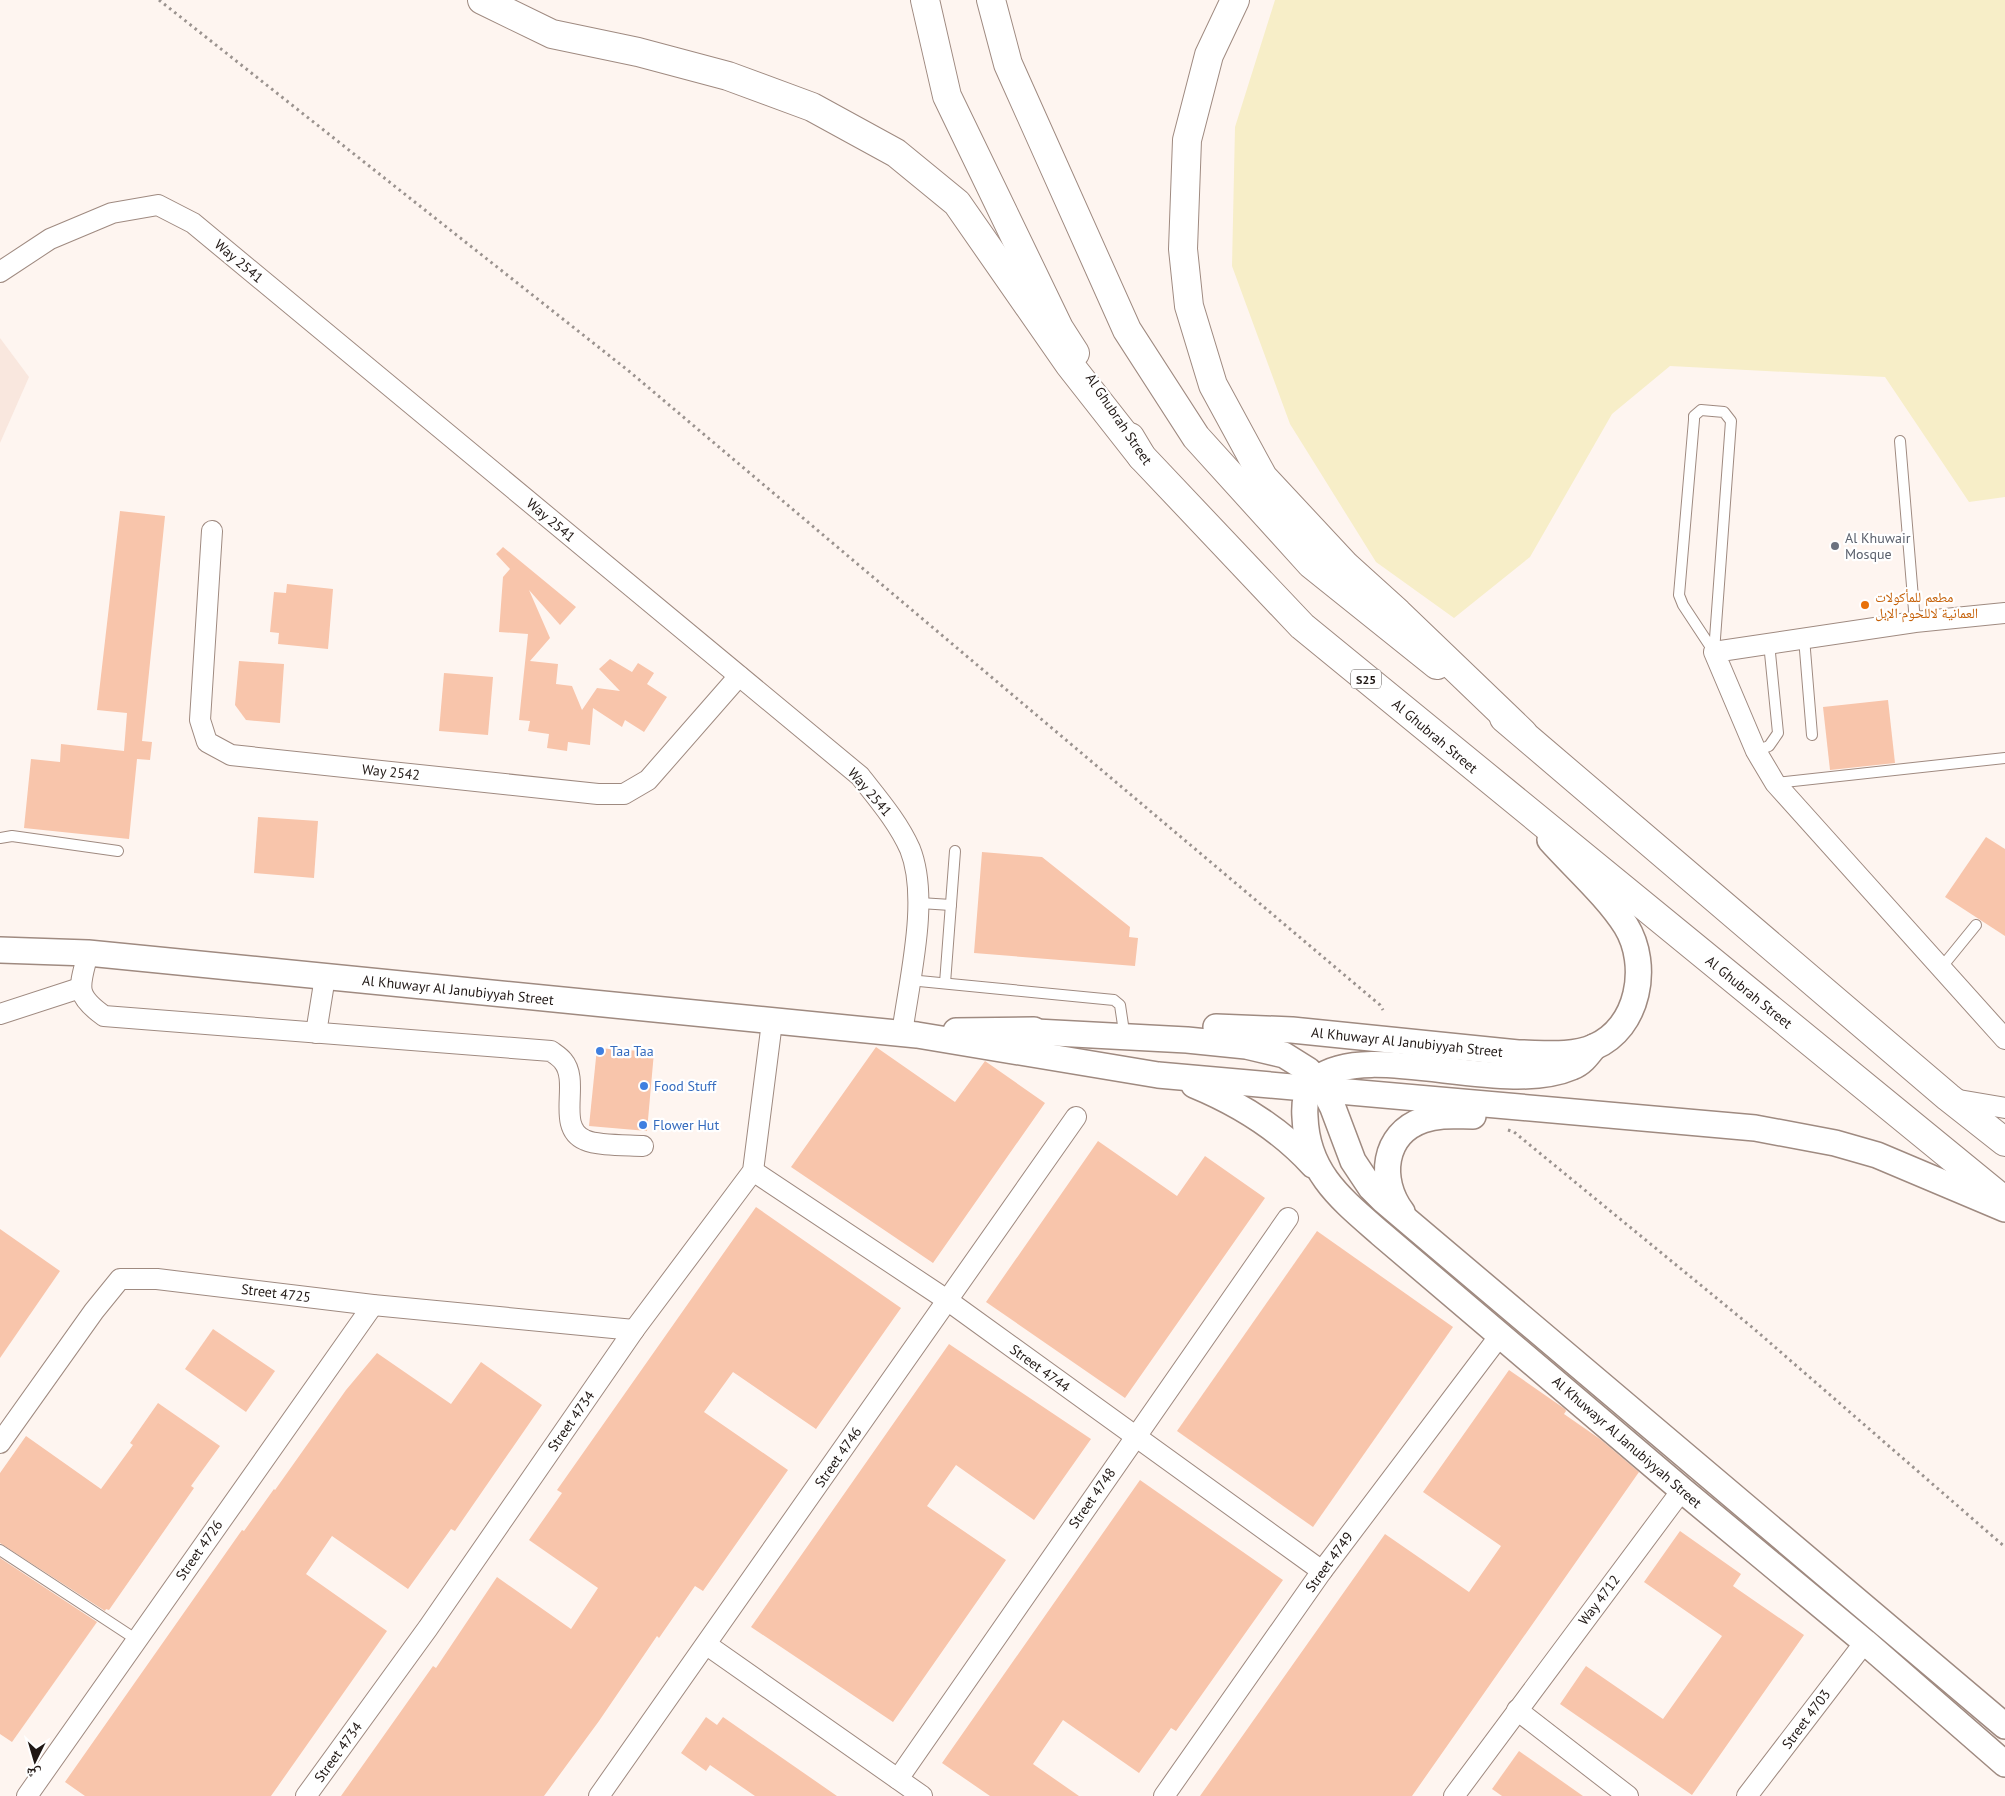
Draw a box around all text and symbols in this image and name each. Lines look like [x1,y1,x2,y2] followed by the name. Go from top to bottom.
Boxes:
[211,235,267,287] street label: Way 2541
[1082,370,1156,468] street label: Al Ghubrah Street
[523,494,579,546] street label: Way 2541
[1845,529,1911,563] place label: Al Khuwair Mosque
[1829,540,1841,552] marker: Al Khuwair Mosque
[1875,588,1978,623] place label: مطعم للمأكولات العمانية لاللحوم الإبل
[1859,599,1871,611] marker: مطعم للمأكولات العمانية لاللحوم الإبل
[1351,670,1381,689] road number: S25
[1389,695,1482,777] street label: Al Ghubrah Street
[361,760,421,784] street label: Way 2542
[844,764,896,820] street label: Way 2541
[1702,952,1796,1033] street label: Al Ghubrah Street
[361,971,555,1009] street label: Al Khuwayr Al Janubiyyah Street
[1310,1023,1504,1061] street label: Al Khuwayr Al Janubiyyah Street
[610,1042,654,1060] place label: Taa Taa
[594,1045,606,1057] marker: Taa Taa
[654,1077,717,1095] place label: Food Stuff
[638,1080,650,1092] marker: Food Stuff
[653,1116,719,1134] place label: Flower Hut
[637,1119,649,1131] marker: Flower Hut
[240,1280,312,1306] street label: Street 4725
[1006,1340,1074,1396] street label: Street 4744
[1549,1372,1706,1512] street label: Al Khuwayr Al Janubiyyah Street
[544,1387,599,1455] street label: Street 4734
[811,1423,865,1491] street label: Street 4746
[1065,1464,1119,1532] street label: Street 4748
[172,1516,226,1584] street label: Street 4726
[1301,1528,1357,1596] street label: Street 4749
[1574,1571,1624,1629] street label: Way 4712
[1778,1686,1834,1752] street label: Street 4703
[310,1718,366,1786] street label: Street 4734
[10,1736,60,1786] north arrow
[26,1764,42,1784] text: ش

